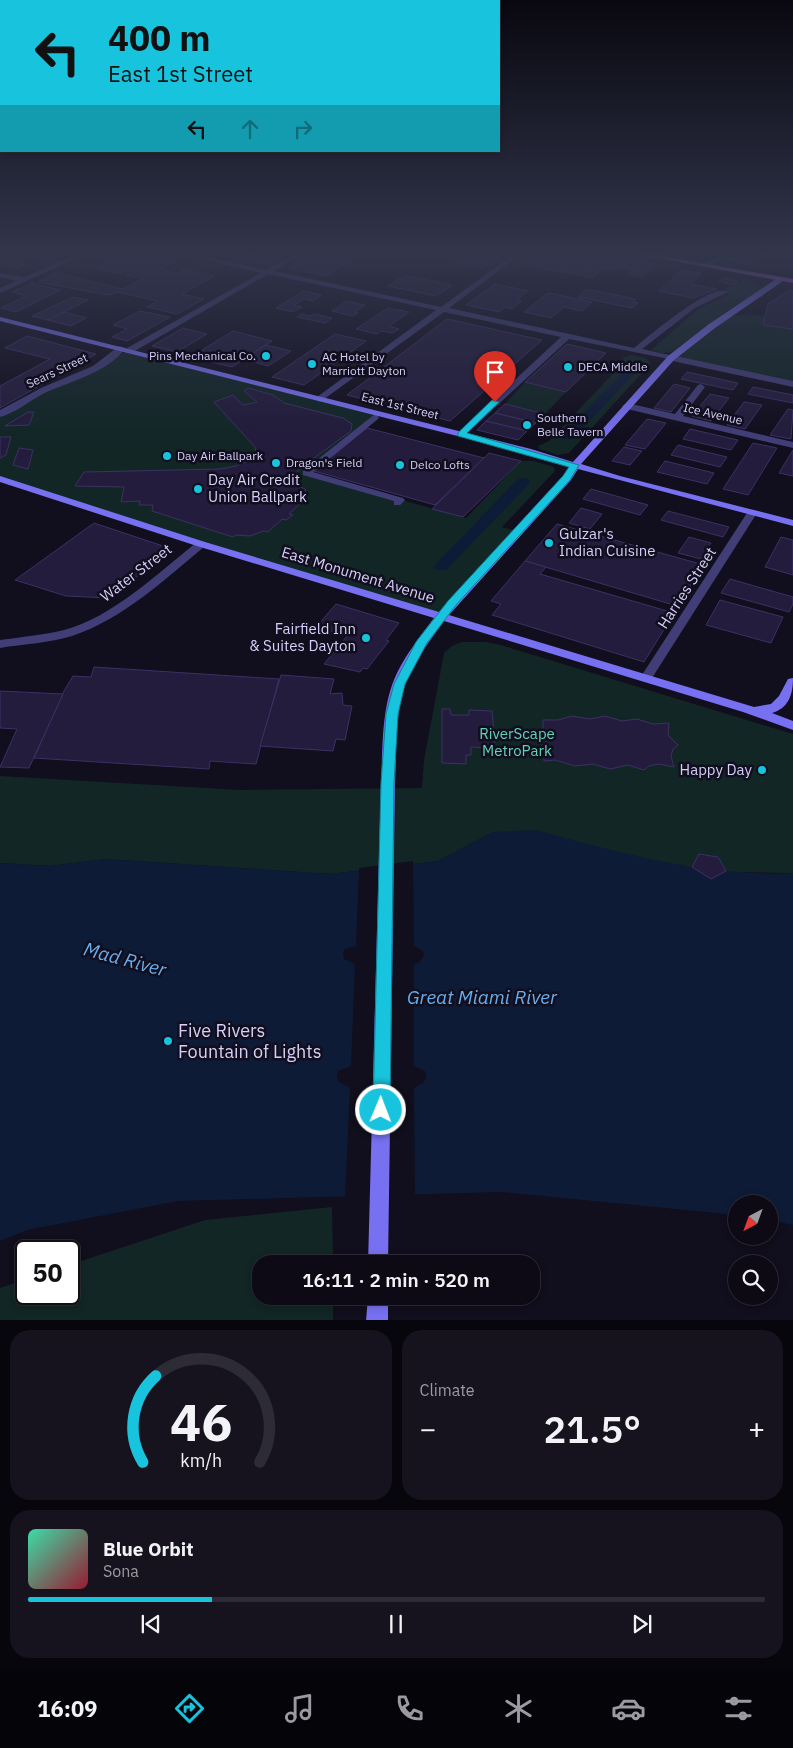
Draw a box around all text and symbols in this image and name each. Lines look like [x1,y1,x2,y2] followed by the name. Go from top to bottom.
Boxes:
[108,15,211,61] text: 400 m
[25,20,90,85] icon: left
[108,59,253,88] text: East 1st Street
[183,115,211,143] icon: left
[236,115,264,143] icon: ahead
[289,115,317,143] icon: right
[149,348,256,363] place label: Pins Mechanical Co.
[322,349,406,378] place label: AC Hotel by Marriott Dayton
[24,350,90,391] street label: Sears Street
[260,350,272,362] marker: Pins Mechanical Co.
[474,351,516,402] pin
[306,358,318,370] marker: AC Hotel by Marriott Dayton
[481,358,509,386] icon: arrive
[578,359,648,374] place label: DECA Middle
[562,361,574,373] marker: DECA Middle
[360,389,440,422] street label: East 1st Street
[682,399,745,428] street label: Ice Avenue
[537,410,603,439] place label: Southern Belle Tavern
[521,419,533,431] marker: Southern Belle Tavern
[177,448,264,463] place label: Day Air Ballpark
[161,450,173,462] marker: Day Air Ballpark
[286,455,363,470] place label: Dragon's Field
[270,457,282,469] marker: Dragon's Field
[410,457,470,472] place label: Delco Lofts
[394,459,406,471] marker: Delco Lofts
[208,470,307,506] place label: Day Air Credit Union Ballpark
[192,483,204,495] marker: Day Air Credit Union Ballpark
[559,524,655,560] place label: Gulzar's Indian Cuisine
[543,537,555,549] marker: Gulzar's Indian Cuisine
[96,539,175,606] street label: Water Street
[279,542,437,607] street label: East Monument Avenue
[653,543,720,632] street label: Harries Street
[249,619,356,655] place label: Fairfield Inn & Suites Dayton
[360,632,372,644] marker: Fairfield Inn & Suites Dayton
[479,724,555,760] park label: RiverScape MetroPark
[680,760,753,779] place label: Happy Day
[756,764,768,776] marker: Happy Day
[81,937,170,982] water label: Mad River
[407,985,558,1009] water label: Great Miami River
[178,1019,321,1063] place label: Five Rivers Fountain of Lights
[162,1035,174,1047] marker: Five Rivers Fountain of Lights
[354,1083,406,1135] position arrow
[728,1195,778,1245] north arrow
[728,1195,778,1305] map controls
[15,1240,80,1305] speed limit sign: 50
[728,1255,778,1305] button: search
[302,1268,490,1292] text: 16:11 · 2 min · 520 m
[420,1380,475,1400] text: Climate
[170,1388,232,1455] text: 46
[543,1404,641,1453] text: 21.5°
[420,1410,436,1447] text: −
[748,1410,765,1447] text: +
[180,1449,222,1472] text: km/h
[103,1537,193,1561] text: Blue Orbit
[103,1561,139,1581] text: Sona
[137,1610,165,1638] icon: previous
[382,1610,410,1638] icon: pause
[628,1610,656,1638] icon: next
[172,1691,207,1726] icon: directions
[282,1691,317,1726] icon: music
[392,1691,427,1726] icon: phone
[501,1691,536,1726] icon: climate
[611,1691,646,1726] icon: car
[721,1691,756,1726] icon: filters
[37,1694,97,1723] text: 16:09

